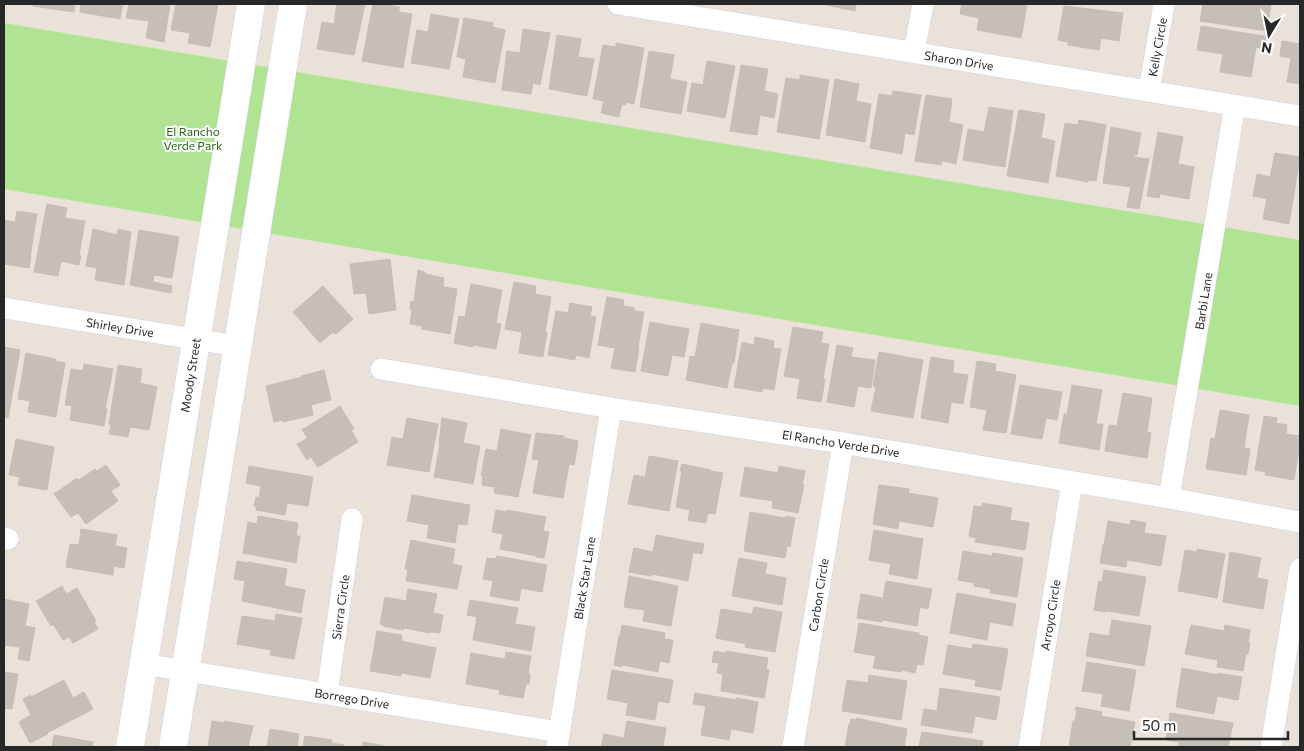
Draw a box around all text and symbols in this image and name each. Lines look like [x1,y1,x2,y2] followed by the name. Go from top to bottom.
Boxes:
[1244,10,1294,60] north arrow
[1145,16,1169,78] street label: Kelly Circle
[1260,39,1273,58] text: N
[923,48,995,72] street label: Sharon Drive
[164,124,223,152] park label: El Rancho Verde Park
[1192,271,1214,331] street label: Barbi Lane
[85,315,155,339] street label: Shirley Drive
[177,337,203,413] street label: Moody Street
[781,427,901,459] street label: El Rancho Verde Drive
[571,536,597,620] street label: Black Star Lane
[805,557,831,633] street label: Carbon Circle
[328,573,352,641] street label: Sierra Circle
[1038,579,1062,651] street label: Arroyo Circle
[314,685,390,711] street label: Borrego Drive
[1134,708,1288,740] scale bar
[1142,716,1176,734] text: 50 m

